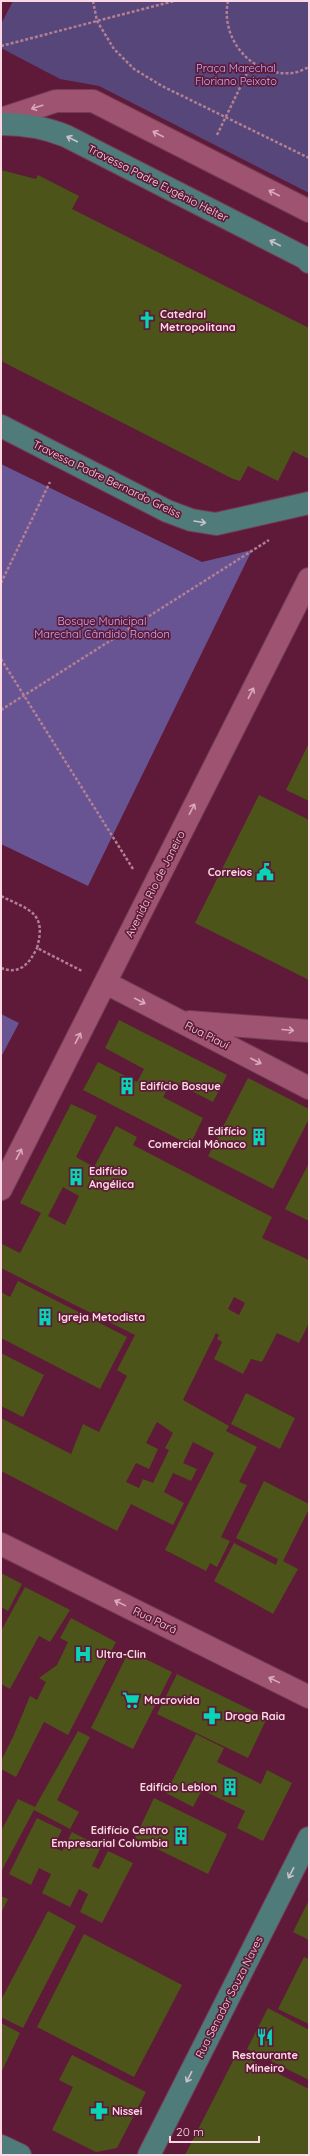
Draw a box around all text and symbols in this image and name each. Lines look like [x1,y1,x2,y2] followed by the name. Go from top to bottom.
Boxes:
[195,61,277,88] park label: Praça Marechal Floriano Peixoto
[31,104,44,111] one-way arrow
[153,130,165,137] one-way arrow
[66,135,78,142] one-way arrow
[85,141,231,225] street label: Travessa Padre Eugênio Helter
[268,189,280,196] one-way arrow
[269,238,281,246] one-way arrow
[160,307,236,334] place label: Catedral Metropolitana
[137,310,157,330] church icon: Catedral Metropolitana
[31,437,183,521] street label: Travessa Padre Bernardo Greiss
[193,518,206,526] one-way arrow
[34,614,170,641] park label: Bosque Municipal Marechal Cândido Rondon
[248,687,255,699] one-way arrow
[189,803,197,815] one-way arrow
[122,828,188,940] street label: Avenida Rio de Janeiro
[255,862,275,882] public building icon: Correios
[208,865,252,879] place label: Correios
[134,998,146,1005] one-way arrow
[183,1018,232,1052] street label: Rua Piauí
[281,1026,294,1033] one-way arrow
[75,1032,82,1044] one-way arrow
[250,1057,262,1065] one-way arrow
[117,1076,137,1096] building icon: Edifício Bosque
[140,1079,221,1093] place label: Edifício Bosque
[148,1124,246,1151] place label: Edifício Comercial Mônaco
[249,1127,269,1147] building icon: Edifício Comercial Mônaco
[16,1148,23,1160] one-way arrow
[89,1164,134,1191] place label: Edifício Angélica
[66,1167,86,1187] building icon: Edifício Angélica
[35,1307,55,1327] building icon: Igreja Metodista
[58,1310,145,1324] place label: Igreja Metodista
[114,1599,126,1606] one-way arrow
[131,1603,179,1637] street label: Rua Pará
[73,1644,93,1664] hospital icon: Ultra-Clin
[96,1647,146,1661] place label: Ultra-Clin
[268,1676,280,1683] one-way arrow
[121,1690,141,1710] supermarket icon: Macrovida
[144,1693,200,1707] place label: Macrovida
[202,1706,222,1726] pharmacy icon: Droga Raia
[225,1709,285,1723] place label: Droga Raia
[220,1777,240,1797] building icon: Edifício Leblon
[140,1780,217,1794] place label: Edifício Leblon
[51,1823,168,1850] place label: Edifício Centro Empresarial Columbia
[171,1826,191,1846] building icon: Edifício Centro Empresarial Columbia
[287,1867,295,1879] one-way arrow
[192,1934,266,2060] street label: Rua Senador Souza Naves
[255,2027,275,2047] restaurant icon: Restaurante Mineiro
[232,2048,299,2075] place label: Restaurante Mineiro
[185,2070,192,2082] one-way arrow
[89,2101,109,2121] pharmacy icon: Nissei
[112,2104,142,2118] place label: Nissei
[170,2118,259,2144] scale bar
[176,2124,204,2139] text: 20 m

